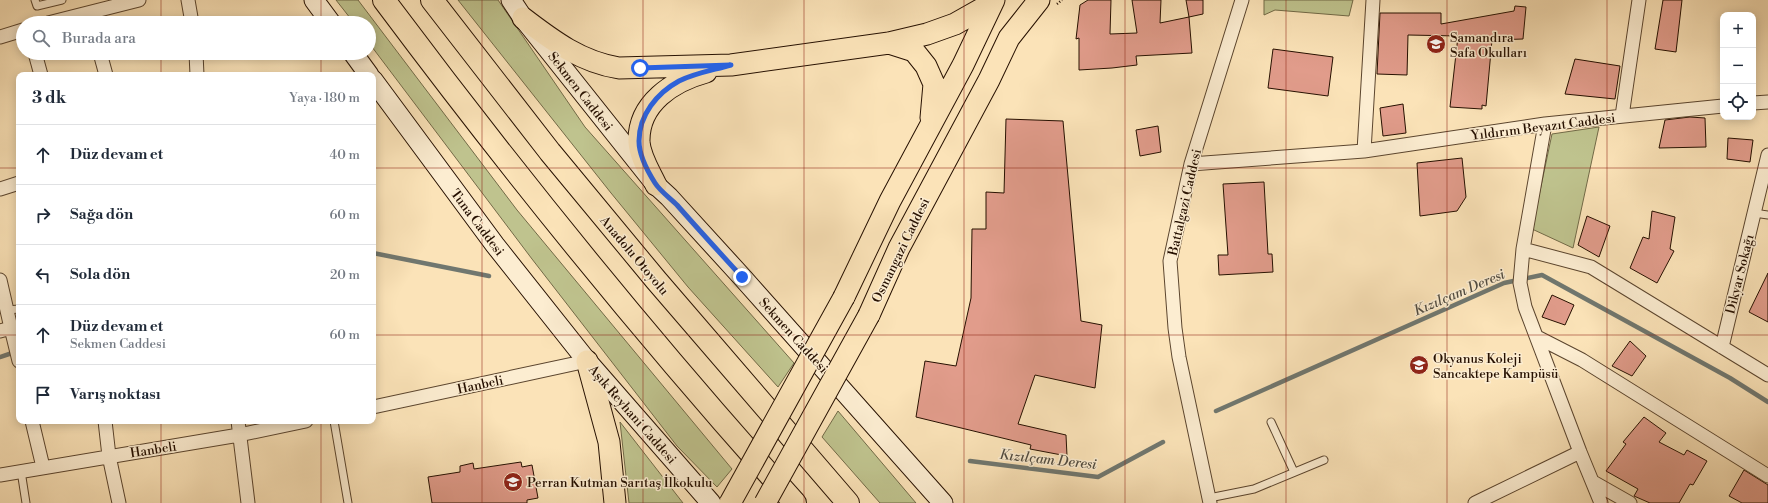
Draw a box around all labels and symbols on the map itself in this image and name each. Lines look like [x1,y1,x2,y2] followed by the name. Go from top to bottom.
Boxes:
[1450,30,1527,61] place label: Samandıra Safa Okulları
[1425,33,1447,55] school or university icon: Samandıra Safa Okulları
[544,49,616,134] street label: Sekmen Caddesi
[631,59,649,77] route start
[1469,110,1616,144] street label: Yıldırım Beyazıt Caddesi
[1165,147,1205,258] street label: Battalgazi Caddesi
[447,186,507,259] street label: Tuna Caddesi
[869,195,933,306] street label: Osmangazi Caddesi
[596,212,672,299] street label: Anadolu Otoyolu
[1722,233,1758,316] street label: Dikyar Sokağı
[1411,265,1508,320] water label: Kızılçam Deresi
[733,268,751,286] route end
[755,295,831,377] street label: Sekmen Caddesi
[1433,351,1559,382] place label: Okyanus Koleji Sancaktepe Kampüsü
[1408,354,1430,376] school or university icon: Okyanus Koleji Sancaktepe Kampüsü
[584,361,680,467] street label: Aşık Reyhani Caddesi
[456,372,505,398] street label: Hanbeli
[129,438,178,462] street label: Hanbeli
[998,446,1098,474] water label: Kızılçam Deresi
[502,471,524,493] school or university icon: Perran Kutman Sarıtaş İlkokulu
[527,474,713,491] place label: Perran Kutman Sarıtaş İlkokulu

